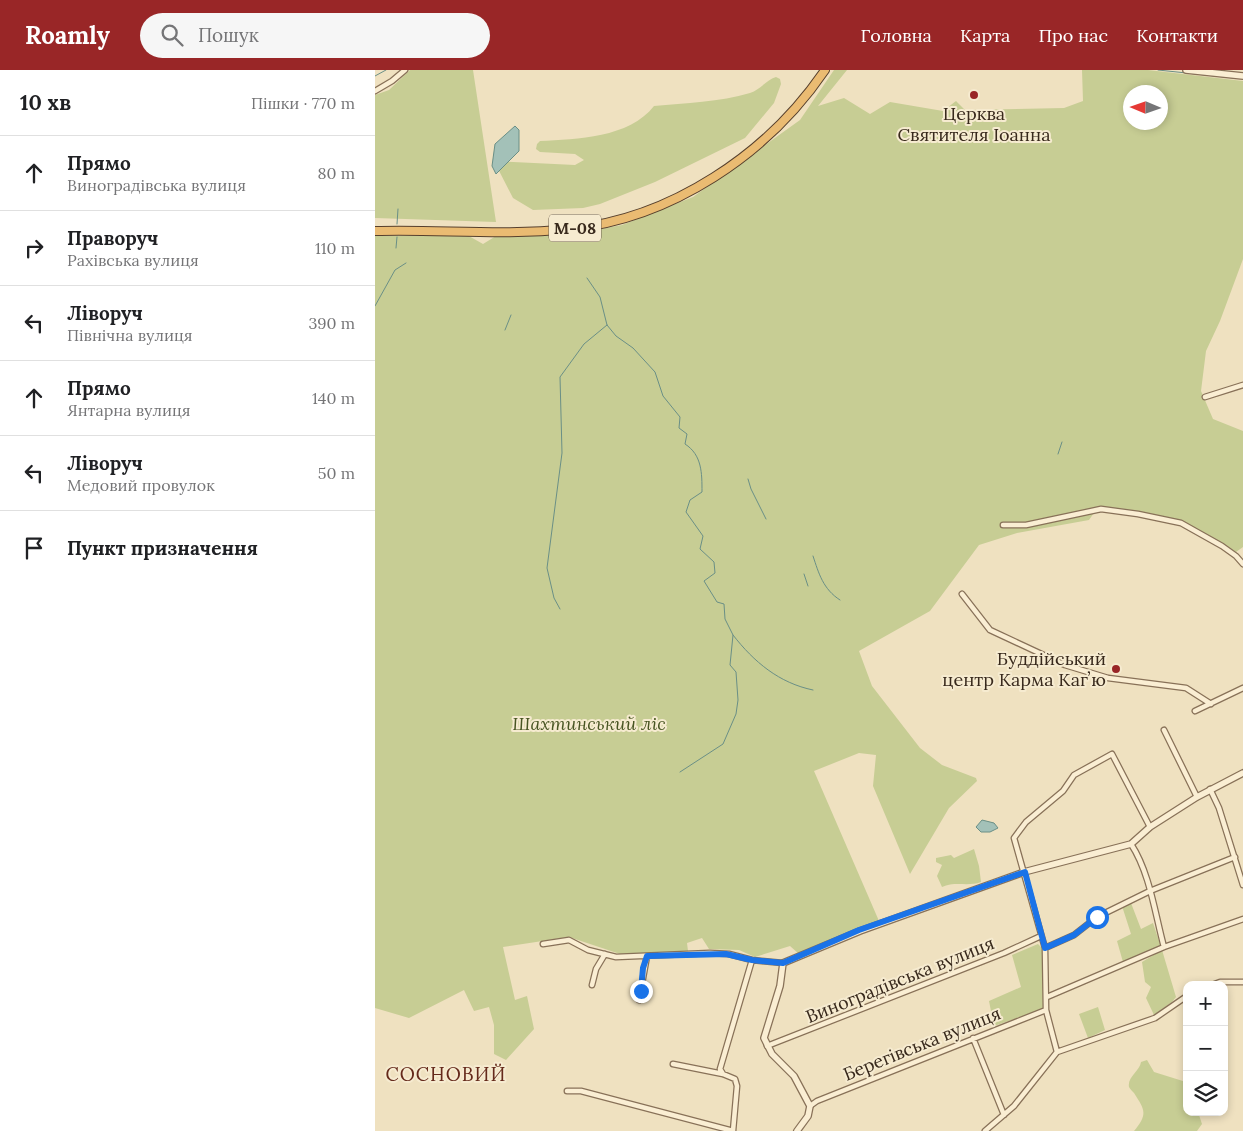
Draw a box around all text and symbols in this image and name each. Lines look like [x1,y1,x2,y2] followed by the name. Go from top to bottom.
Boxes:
[140,13,490,58] search box
[25,20,110,51] text: Roamly
[158,21,186,49] icon: search
[198,23,259,47] text: Пошук
[860,24,932,47] text: Головна
[960,24,1010,47] text: Карта
[1038,24,1108,47] text: Про нас
[1136,24,1218,47] text: Контакти
[1123,85,1168,130] north arrow
[20,89,71,116] text: 10 хв
[968,89,980,101] marker: Церква Святителя Іоанна
[251,93,355,113] text: Пішки · 770 m
[898,102,1050,146] place label: Церква Святителя Іоанна
[67,151,131,175] text: Прямо
[20,159,48,187] icon: ahead
[318,163,355,183] text: 80 m
[67,175,246,195] text: Виноградівська вулиця
[549,214,601,242] road number: М-08
[67,226,158,250] text: Праворуч
[20,234,48,262] icon: right
[315,238,355,258] text: 110 m
[67,250,199,270] text: Рахівська вулиця
[67,301,143,325] text: Ліворуч
[20,309,48,337] icon: left
[308,313,355,333] text: 390 m
[67,325,193,345] text: Північна вулиця
[67,376,131,400] text: Прямо
[20,384,48,412] icon: ahead
[312,388,355,408] text: 140 m
[67,400,191,420] text: Янтарна вулиця
[67,451,143,475] text: Ліворуч
[20,459,48,487] icon: left
[318,463,355,483] text: 50 m
[67,475,215,495] text: Медовий провулок
[20,534,48,562] icon: arrive
[67,536,258,560] text: Пункт призначення
[942,647,1106,691] place label: Буддійський центр Карма Кагʼю
[1110,663,1122,675] marker: Буддійський центр Карма Кагʼю
[512,712,666,735] park label: Шахтинський ліс
[1086,906,1109,929] route start
[802,931,997,1028] street label: Виноградівська вулиця
[630,980,653,1003] route end
[1183,981,1228,1116] map controls
[1183,981,1228,1026] button: +
[840,1001,1004,1086] street label: Берегівська вулиця
[1183,1026,1228,1071] button: −
[385,1062,507,1086] district label: СОСНОВИЙ
[1183,1071,1228,1116] button: layers

